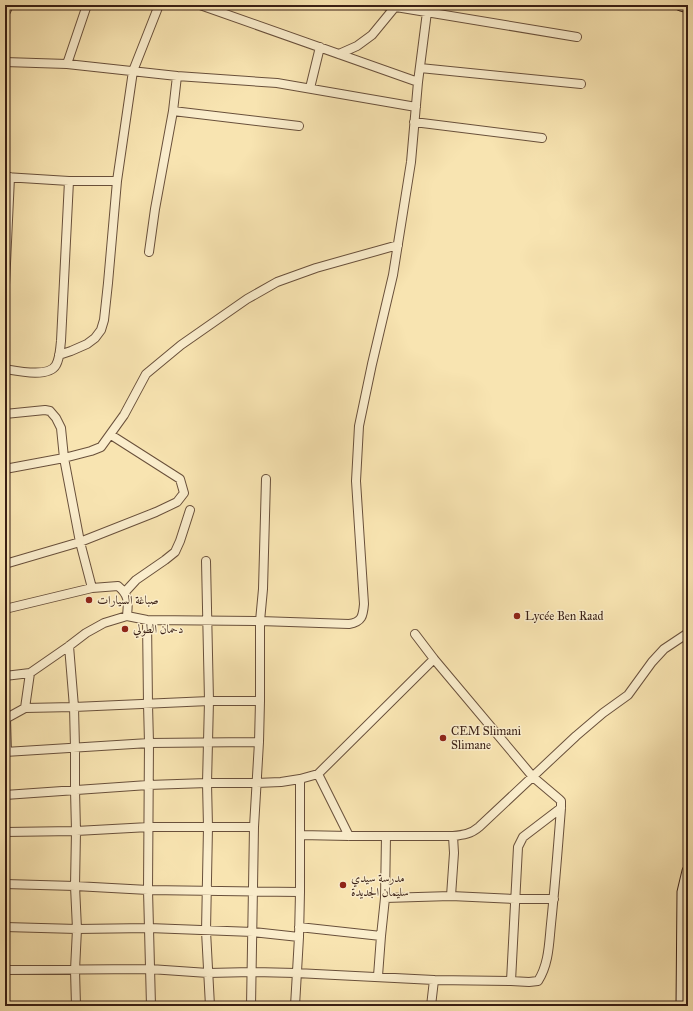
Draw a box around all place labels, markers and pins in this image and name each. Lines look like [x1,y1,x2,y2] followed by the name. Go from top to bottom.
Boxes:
[97,593,159,607] place label: صباغة السيارات
[84,595,94,605] marker: صباغة السيارات
[525,609,604,623] place label: Lycée Ben Raad
[512,611,522,621] marker: Lycée Ben Raad
[133,622,183,639] place label: دحمان الطولي
[120,624,130,634] marker: دحمان الطولي
[451,724,522,752] place label: CEM Slimani Slimane
[438,733,448,743] marker: CEM Slimani Slimane
[351,871,409,899] place label: مدرسة سيدي سليمان الجديدة
[338,880,348,890] marker: مدرسة سيدي سليمان الجديدة

